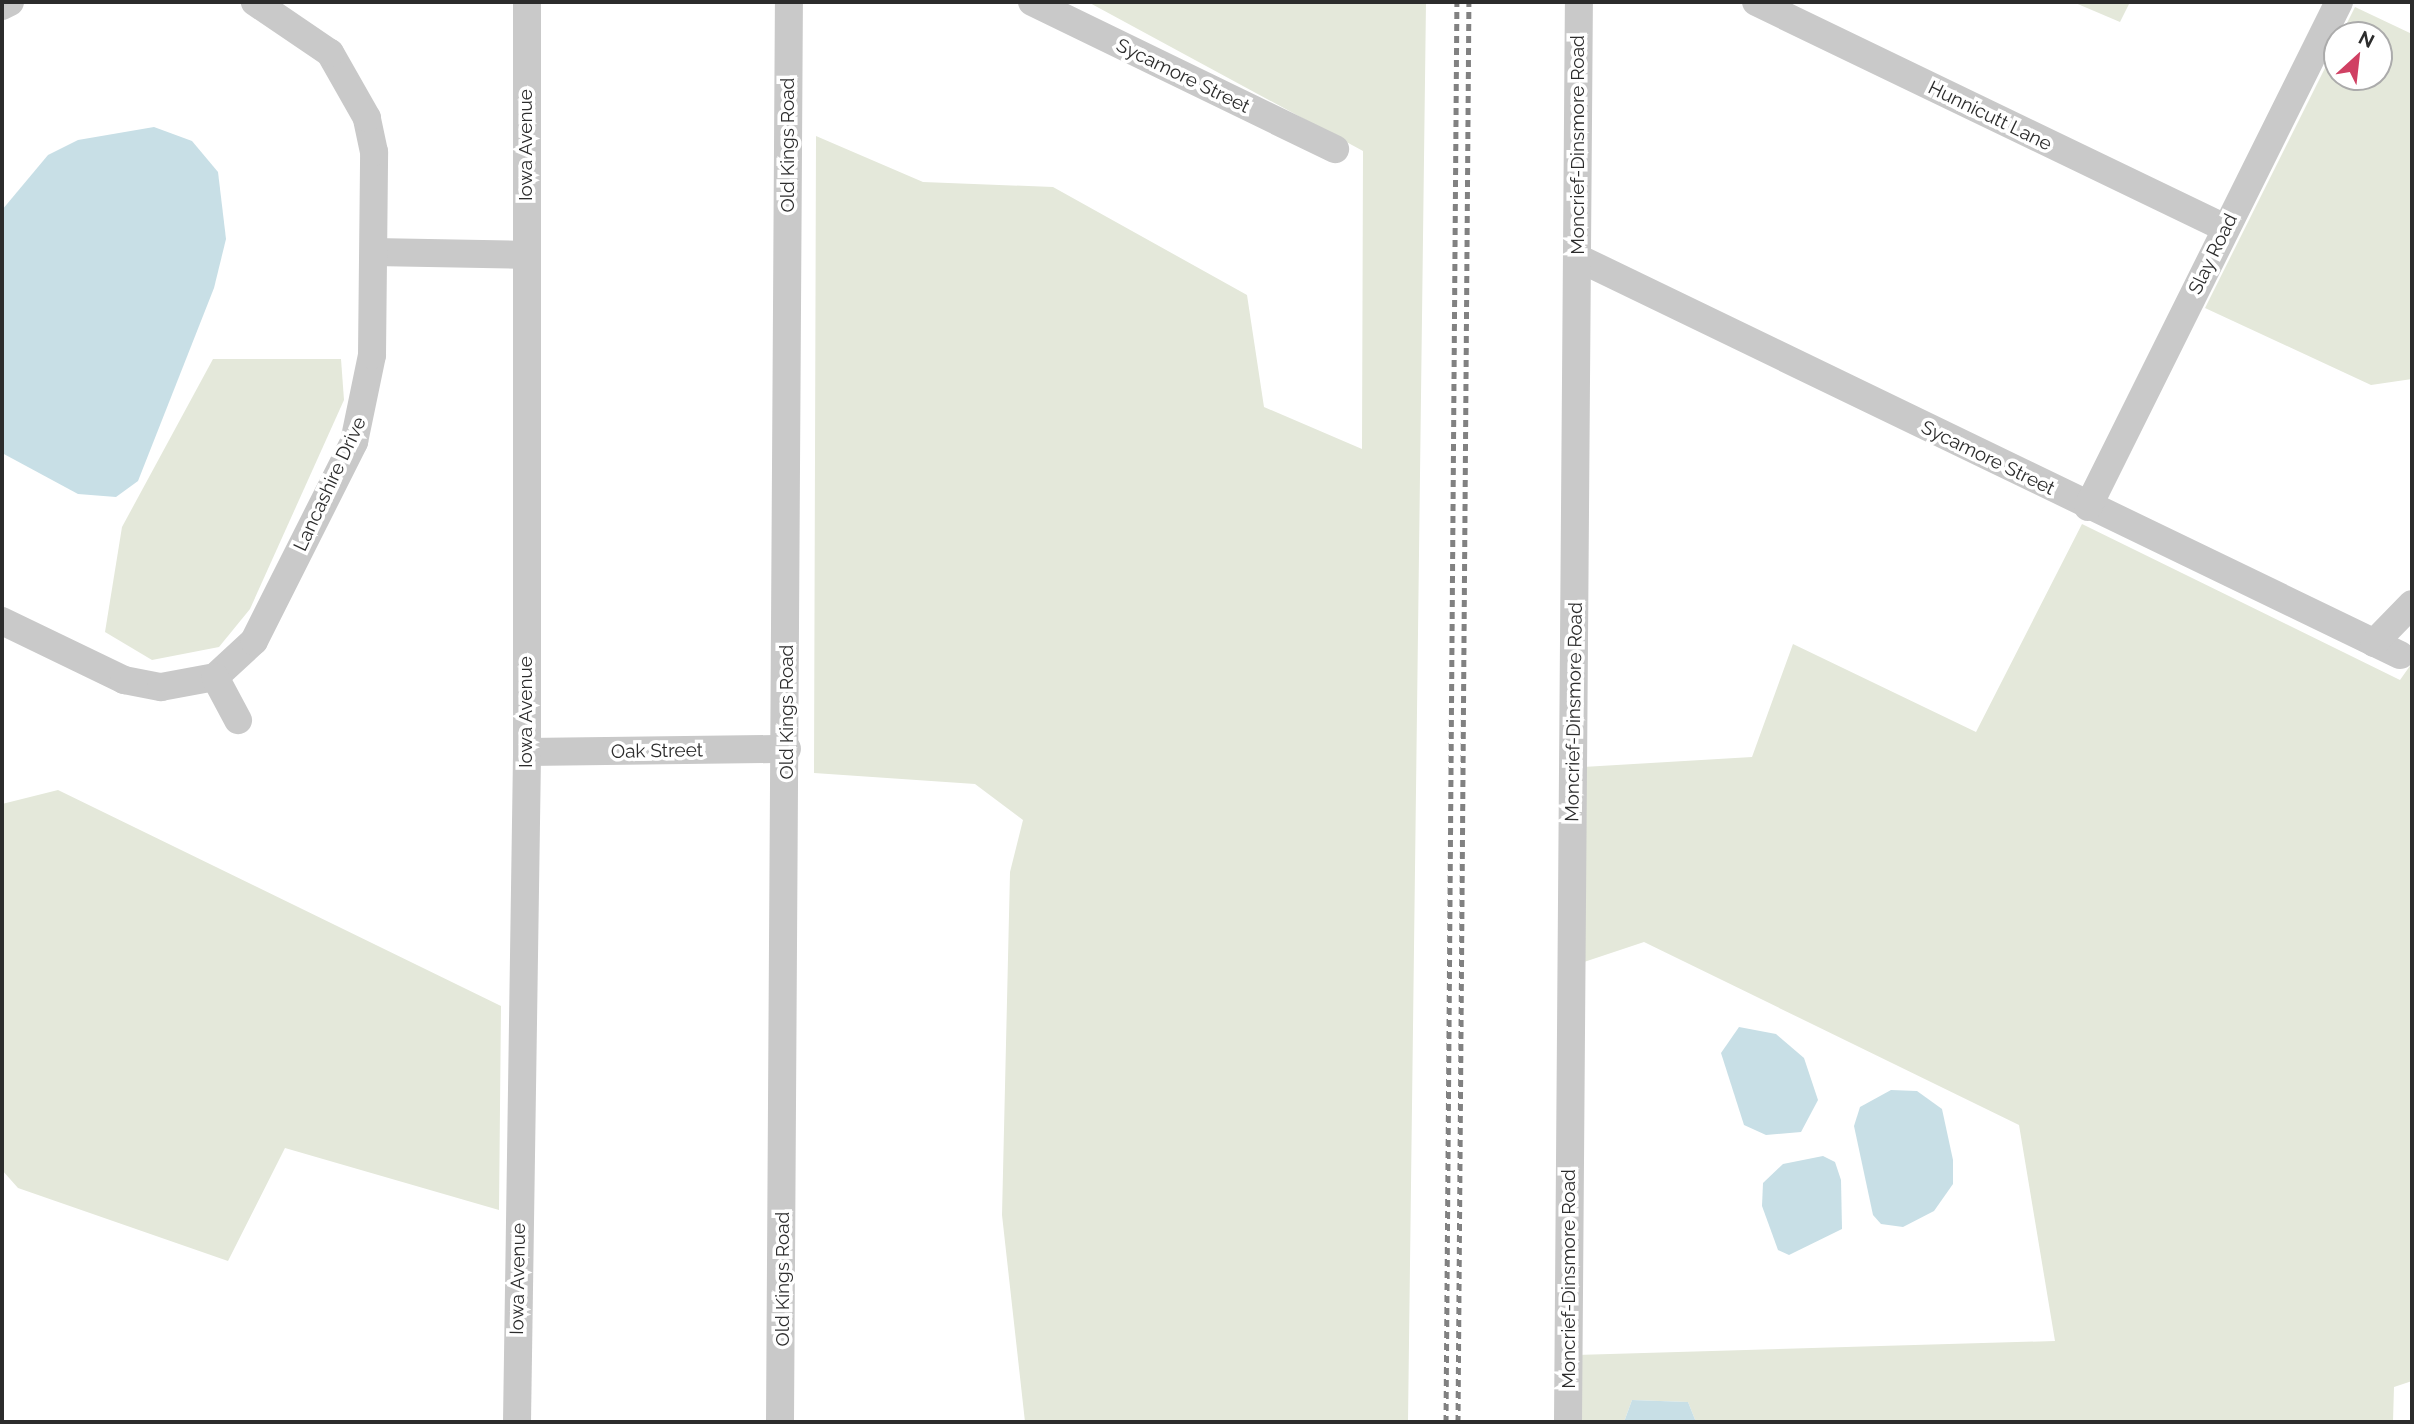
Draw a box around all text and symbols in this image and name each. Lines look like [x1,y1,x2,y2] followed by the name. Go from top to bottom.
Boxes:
[2323,21,2393,91] north arrow
[2355,26,2378,52] text: N
[1113,34,1253,118] street label: Sycamore Street
[1567,35,1589,255] street label: Moncrief-Dinsmore Road
[1925,76,2055,156] street label: Hunnicutt Lane
[777,78,799,212] street label: Old Kings Road
[515,89,537,201] street label: Iowa Avenue
[2184,210,2242,298] street label: Slay Road
[289,413,371,555] street label: Lancashire Drive
[1918,416,2058,500] street label: Sycamore Street
[1561,602,1587,822] street label: Moncrief-Dinsmore Road
[776,645,798,779] street label: Old Kings Road
[515,656,537,768] street label: Iowa Avenue
[611,739,703,763] street label: Oak Street
[1558,1169,1580,1389] street label: Moncrief-Dinsmore Road
[772,1212,794,1346] street label: Old Kings Road
[506,1223,530,1335] street label: Iowa Avenue

